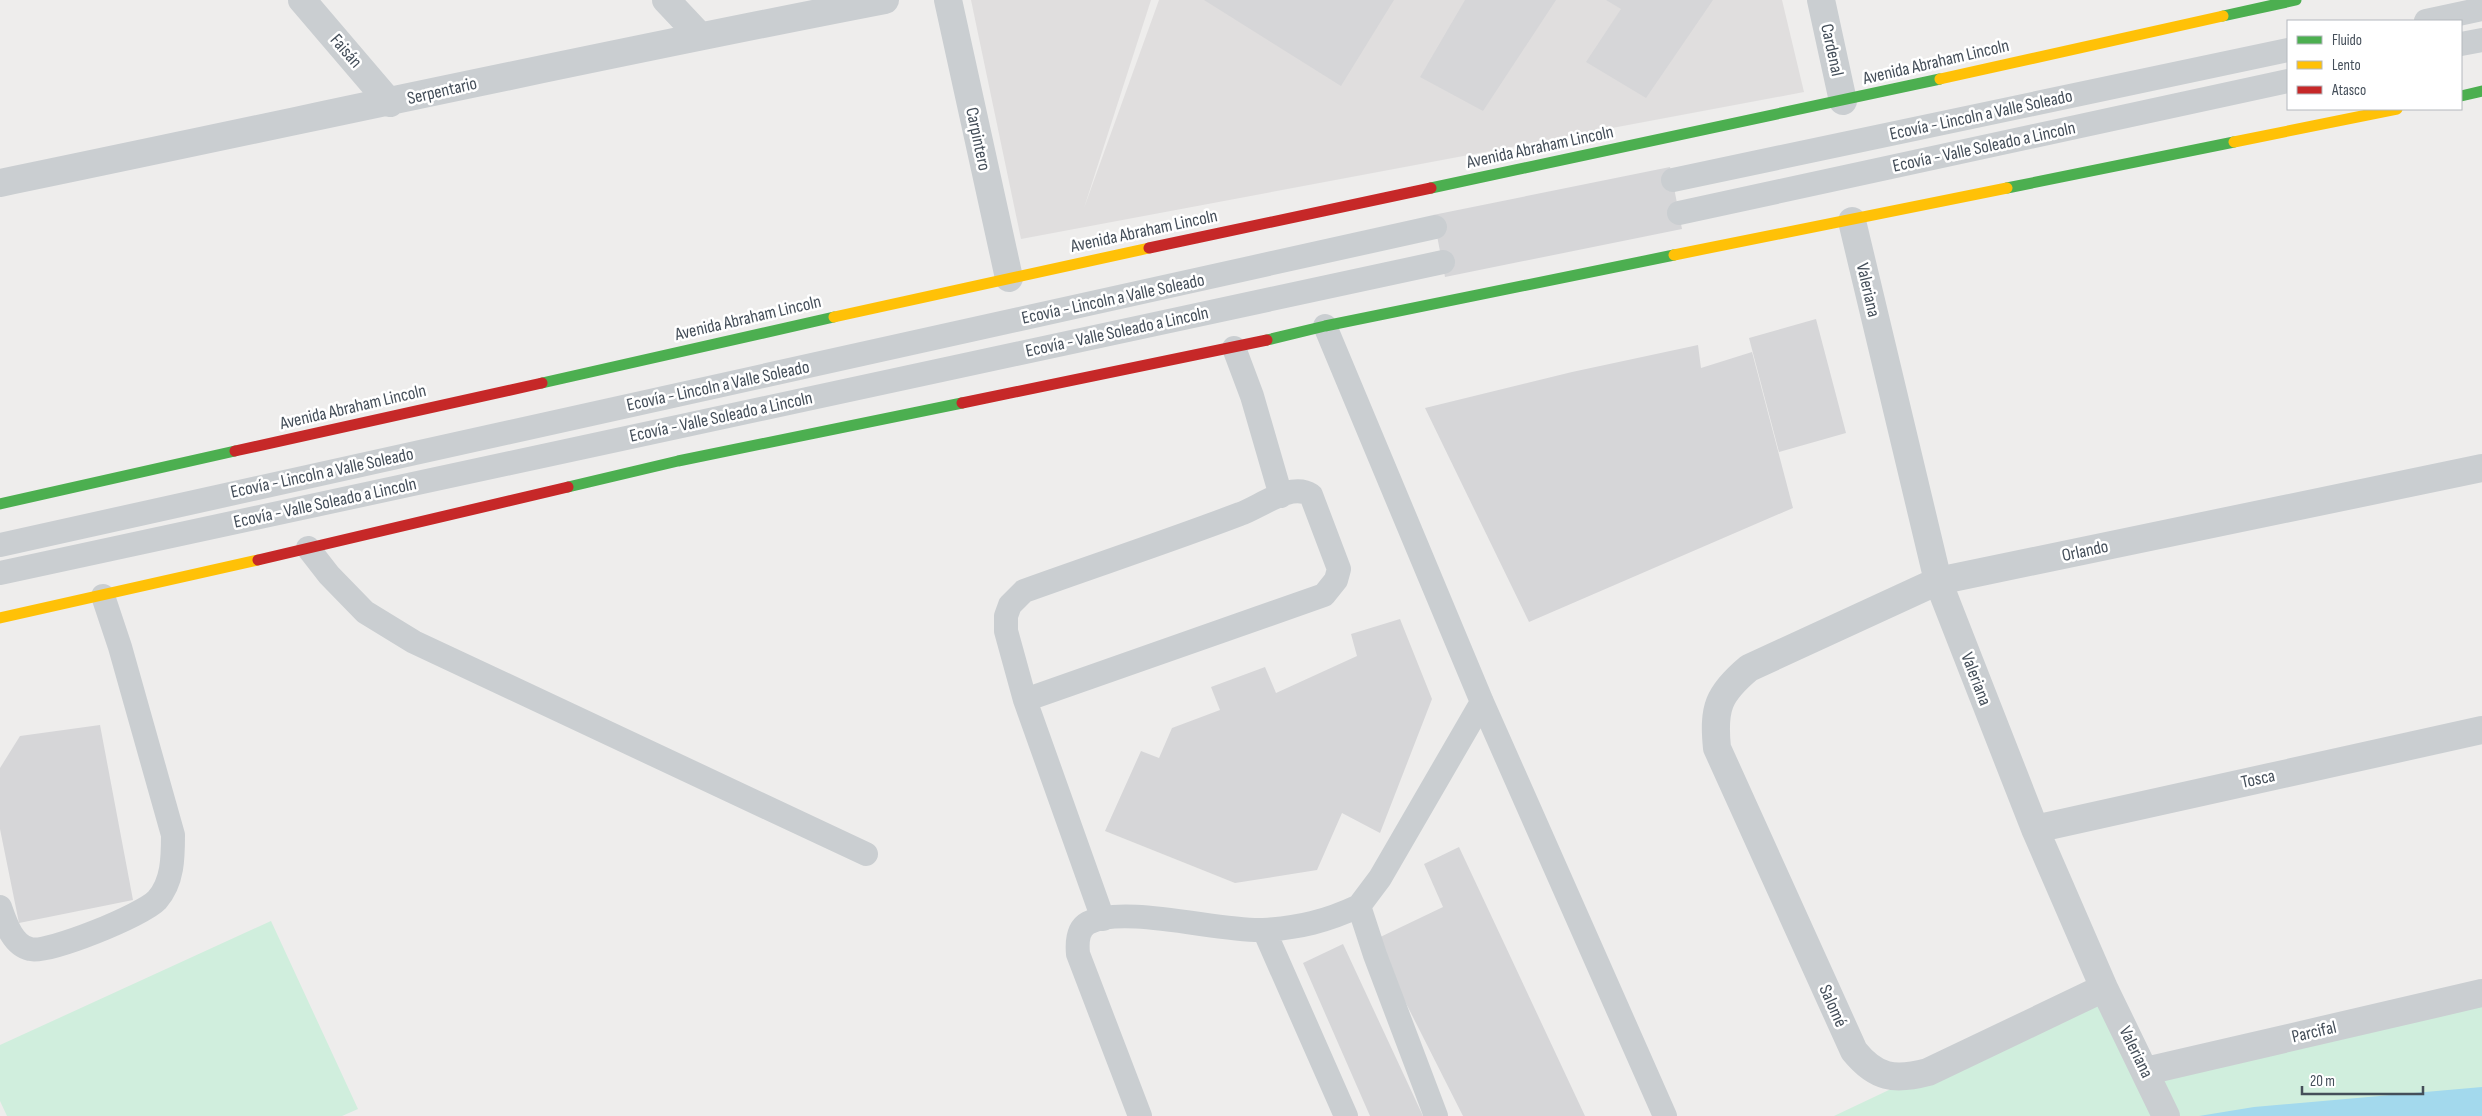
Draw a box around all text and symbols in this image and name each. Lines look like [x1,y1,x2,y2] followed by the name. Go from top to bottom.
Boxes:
[2287,20,2462,110] legend
[1816,22,1848,78] street label: Cardenal
[326,30,366,72] street label: Faisán
[2332,31,2362,50] text: Fluido
[1860,35,2011,89] street label: Avenida Abraham Lincoln
[2332,56,2361,75] text: Lento
[405,73,479,109] street label: Serpentario
[2331,81,2366,100] text: Atasco
[1888,85,2074,145] street label: Ecovía - Lincoln a Valle Soleado
[961,105,995,173] street label: Carpintero
[1891,117,2077,177] street label: Ecovía - Valle Soleado a Lincoln
[1464,121,1615,173] street label: Avenida Abraham Lincoln
[1068,205,1219,257] street label: Avenida Abraham Lincoln
[1852,261,1884,319] street label: Valeriana
[1020,269,1206,329] street label: Ecovía - Lincoln a Valle Soleado
[672,291,823,345] street label: Avenida Abraham Lincoln
[1024,302,1210,362] street label: Ecovía - Valle Soleado a Lincoln
[625,356,811,416] street label: Ecovía - Lincoln a Valle Soleado
[277,380,428,434] street label: Avenida Abraham Lincoln
[628,387,814,447] street label: Ecovía - Valle Soleado a Lincoln
[229,443,415,503] street label: Ecovía - Lincoln a Valle Soleado
[232,473,418,533] street label: Ecovía - Valle Soleado a Lincoln
[2060,536,2110,566] street label: Orlando
[1956,649,1996,709] street label: Valeriana
[2239,765,2277,793] street label: Tosca
[1814,982,1852,1030] street label: Salomé
[2290,1017,2338,1047] street label: Parcifal
[2114,1023,2158,1081] street label: Valeriana
[2302,1064,2423,1096] scale bar
[2310,1072,2335,1091] text: 20 m

